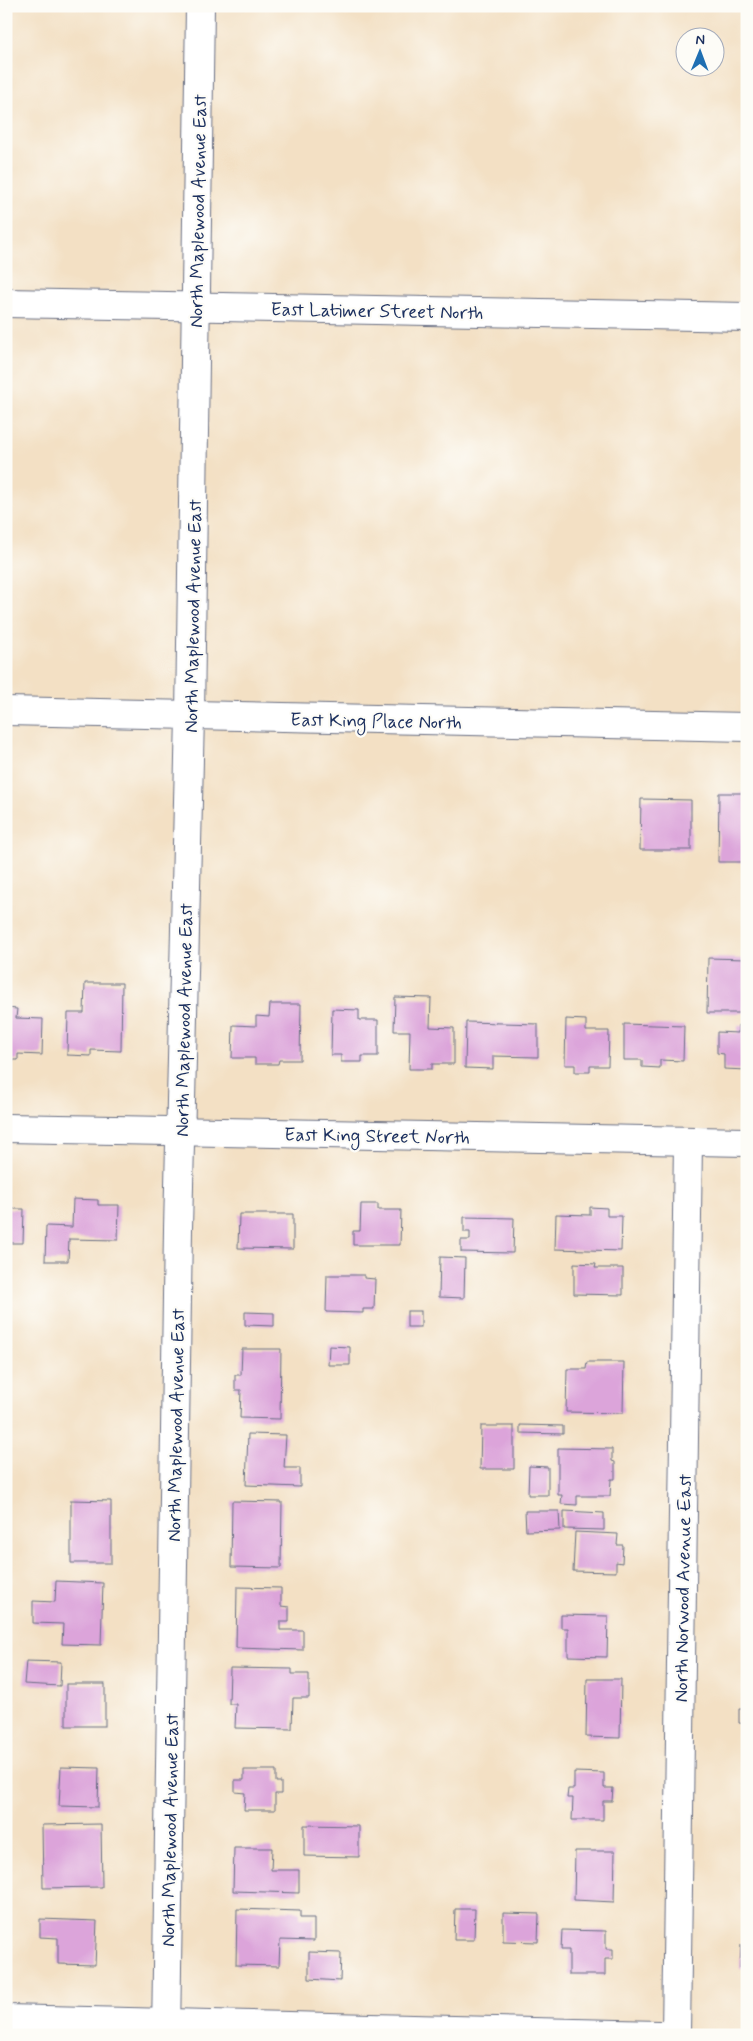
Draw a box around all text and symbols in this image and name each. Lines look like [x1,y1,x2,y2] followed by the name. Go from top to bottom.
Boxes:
[676,28,726,78] north arrow
[695,31,705,49] text: N
[184,94,213,328] street label: North Maplewood Avenue East
[270,297,484,326] street label: East Latimer Street North
[179,499,208,733] street label: North Maplewood Avenue East
[290,708,462,737] street label: East King Place North
[170,903,199,1137] street label: North Maplewood Avenue East
[284,1122,470,1153] street label: East King Street North
[162,1308,191,1542] street label: North Maplewood Avenue East
[669,1473,698,1703] street label: North Norwood Avenue East
[156,1713,185,1947] street label: North Maplewood Avenue East

